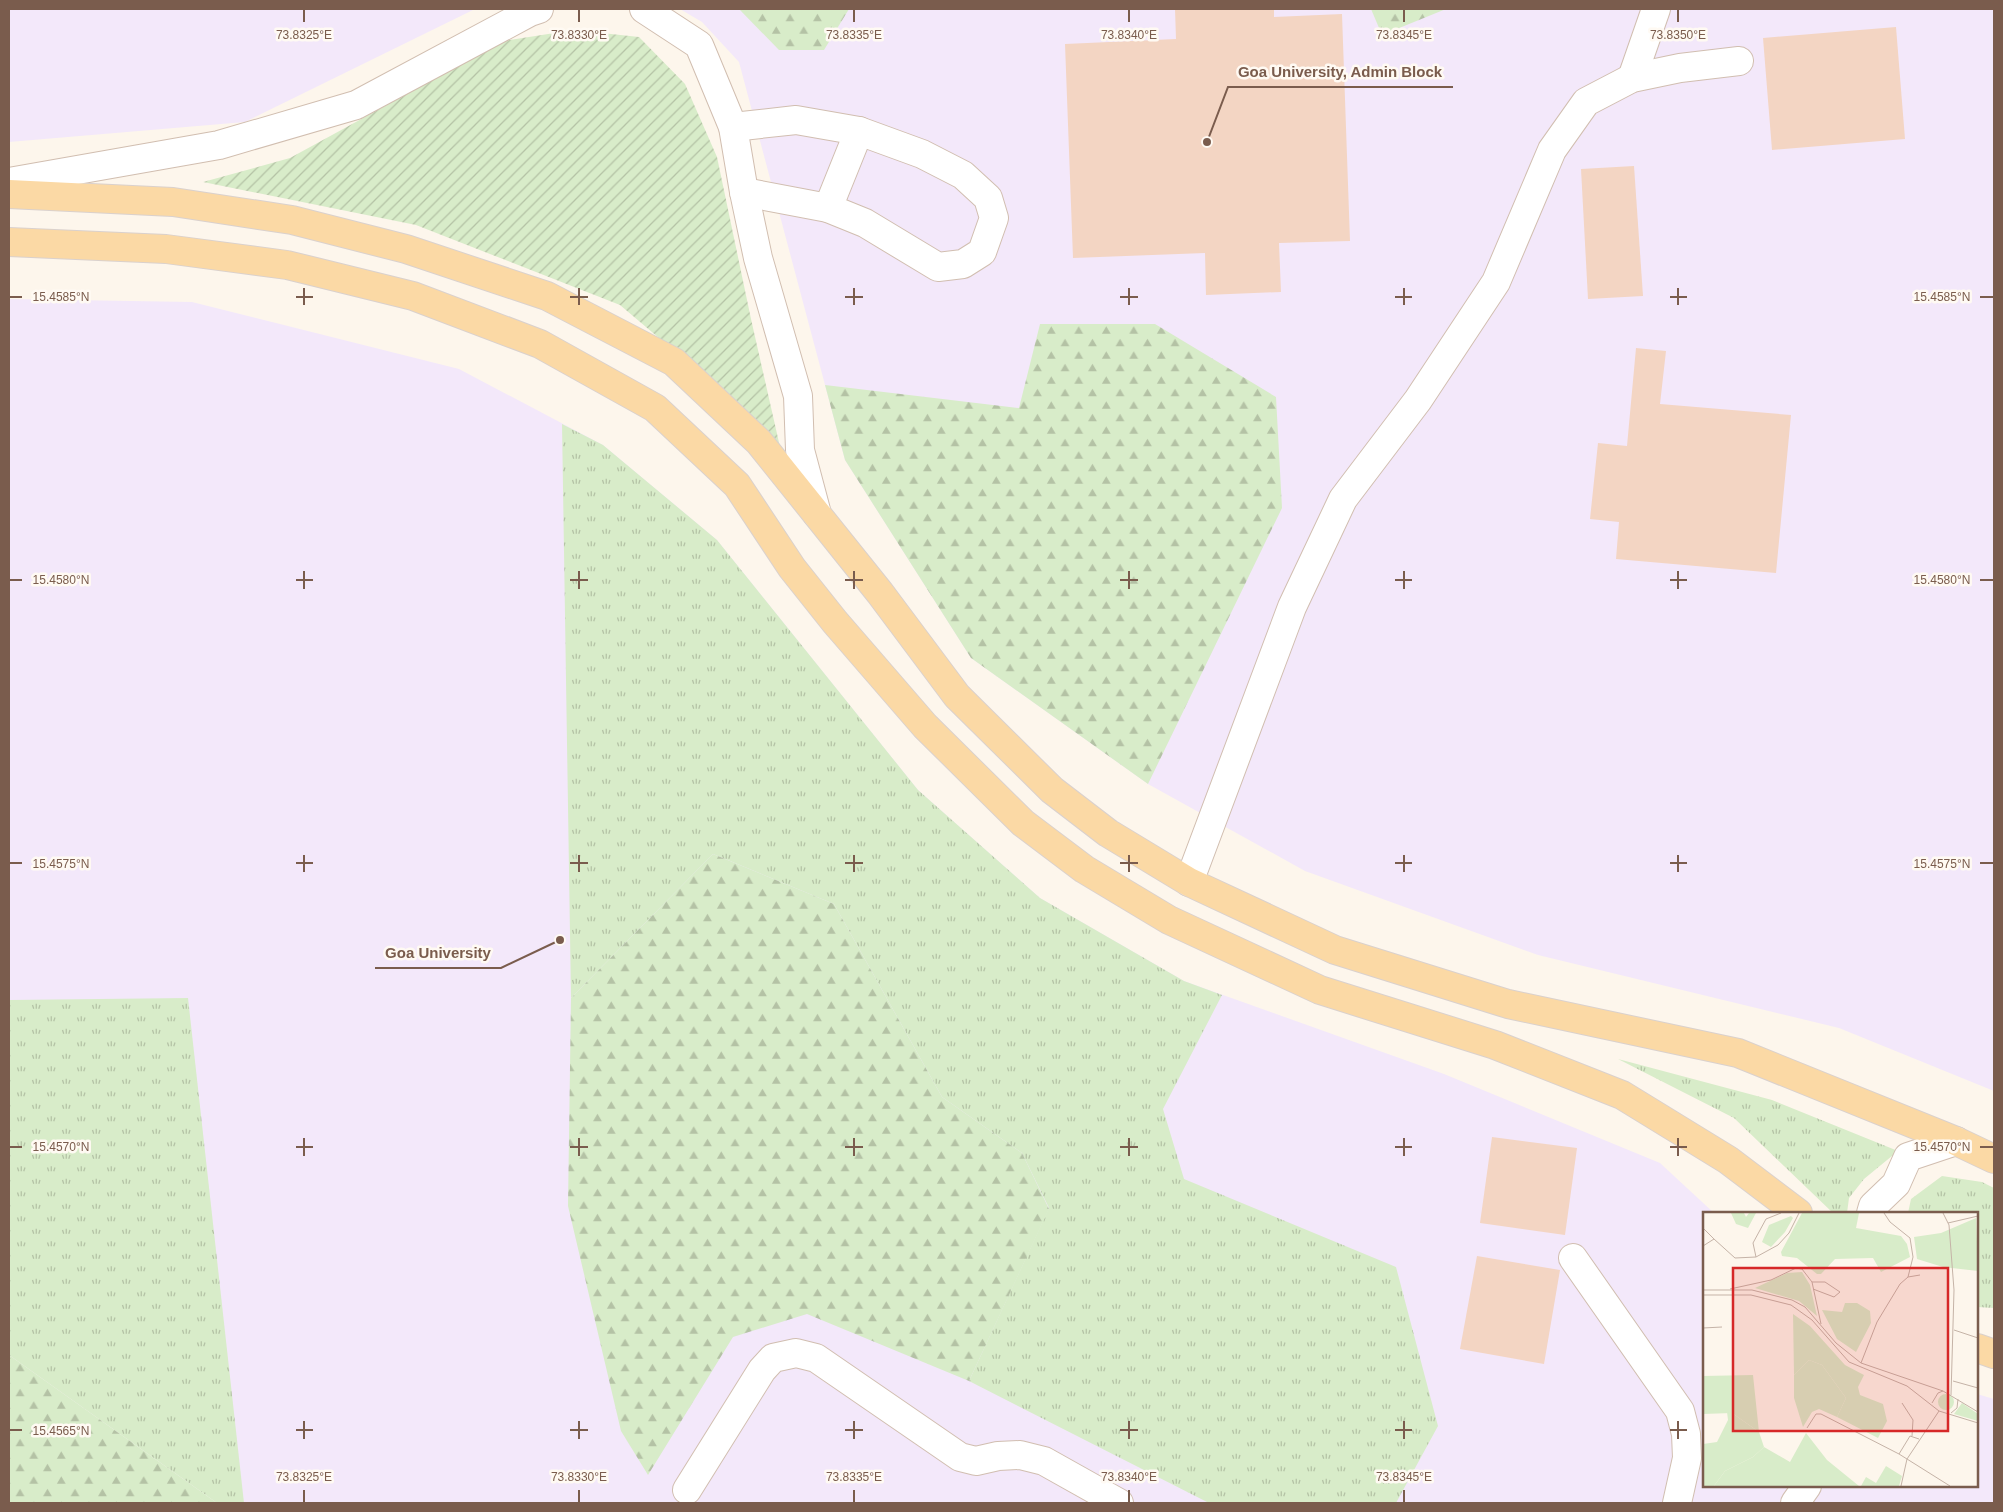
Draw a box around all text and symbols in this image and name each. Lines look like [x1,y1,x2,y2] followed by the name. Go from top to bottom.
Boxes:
[276,28,332,42] text: 73.8325°E
[551,28,607,42] text: 73.8330°E
[826,28,882,42] text: 73.8335°E
[1101,28,1157,42] text: 73.8340°E
[1376,28,1432,42] text: 73.8345°E
[1650,28,1706,42] text: 73.8350°E
[1228,57,1453,87] callout: Goa University, Admin Block
[1238,63,1443,80] text: Goa University, Admin Block
[33,290,89,304] text: 15.4585°N
[1914,290,1970,304] text: 15.4585°N
[33,573,89,587] text: 15.4580°N
[1914,573,1970,587] text: 15.4580°N
[33,857,89,871] text: 15.4575°N
[1914,857,1970,871] text: 15.4575°N
[375,938,501,968] callout: Goa University
[385,944,492,961] text: Goa University
[33,1140,89,1154] text: 15.4570°N
[1914,1140,1970,1154] text: 15.4570°N
[1703,1212,1978,1487] inset map
[33,1424,89,1438] text: 15.4565°N
[276,1470,332,1484] text: 73.8325°E
[551,1470,607,1484] text: 73.8330°E
[826,1470,882,1484] text: 73.8335°E
[1101,1470,1157,1484] text: 73.8340°E
[1376,1470,1432,1484] text: 73.8345°E

